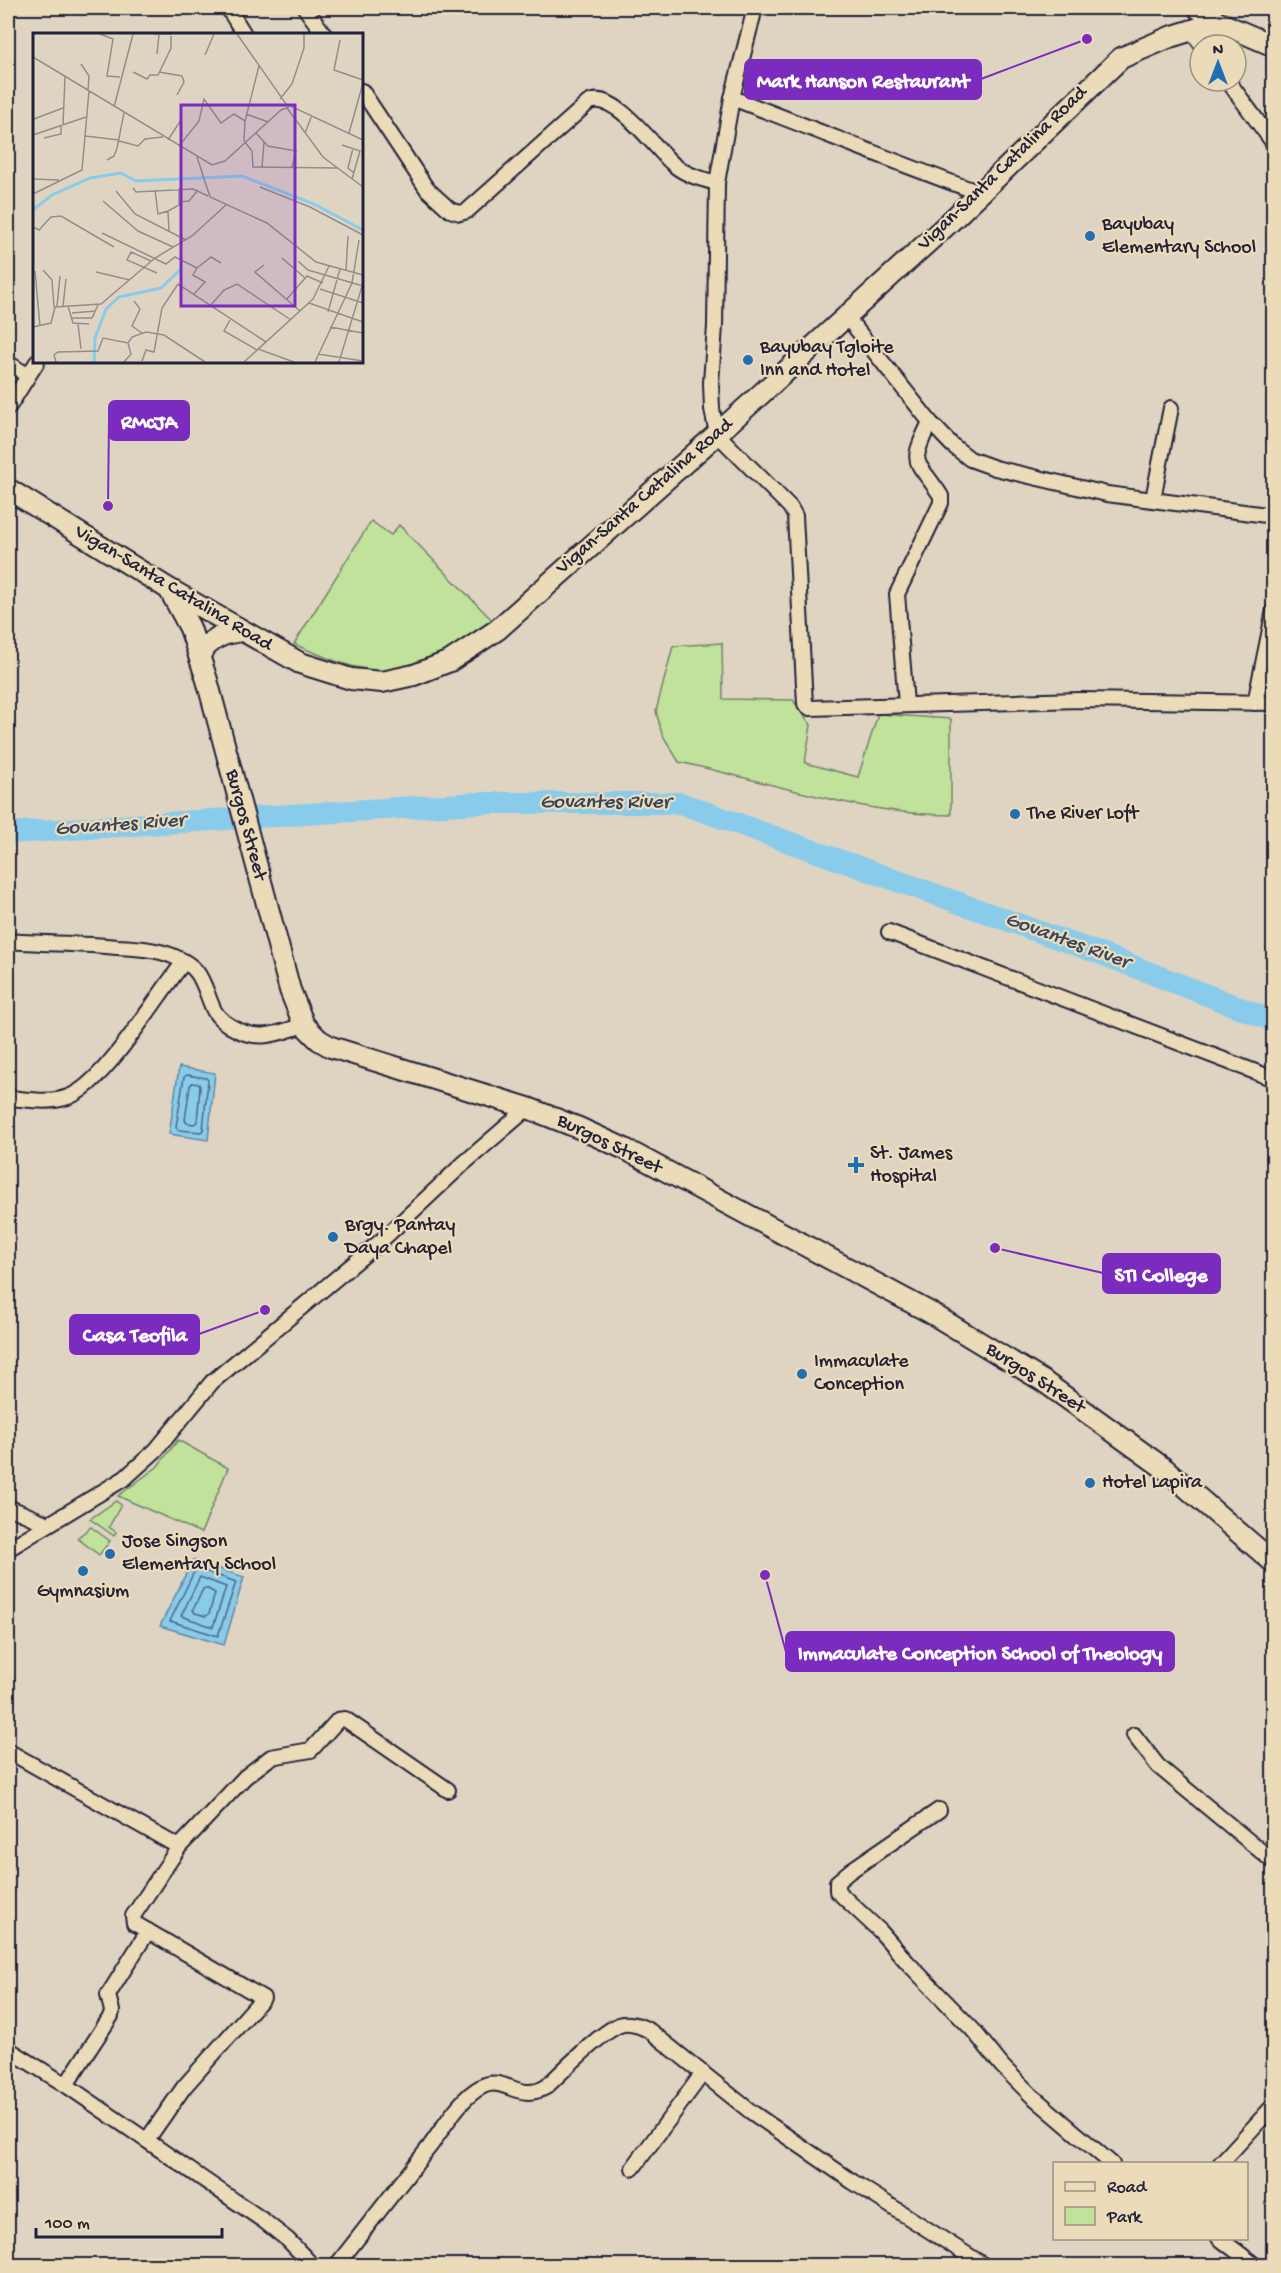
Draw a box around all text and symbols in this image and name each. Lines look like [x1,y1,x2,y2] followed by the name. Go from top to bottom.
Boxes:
[33,33,363,363] inset map
[1188,33,1248,93] north arrow
[1213,42,1224,61] text: N
[745,60,981,99] callout: Mark Hanson Restaurant
[757,71,972,96] text: Mark Hanson Restaurant
[913,80,1094,257] street label: Vigan-Santa Catalina Road
[1101,214,1256,260] place label: Bayubay Elementary School
[1083,229,1097,243] marker: Bayubay Elementary School
[759,337,894,383] place label: Bayubay Tgloite Inn and Hotel
[741,353,755,367] marker: Bayubay Tgloite Inn and Hotel
[109,401,189,440] callout: RMcJA
[120,412,179,437] text: RMcJA
[551,413,740,581] street label: Vigan-Santa Catalina Road
[69,520,278,658] street label: Vigan-Santa Catalina Road
[219,766,271,885] street label: Burgos Street
[540,791,675,816] water label: Govantes River
[1026,803,1140,826] place label: The River Loft
[1008,807,1022,821] marker: The River Loft
[54,809,190,843] water label: Govantes River
[1002,908,1137,978] water label: Govantes River
[552,1109,667,1181] street label: Burgos Street
[870,1143,953,1189] place label: St. James Hospital
[847,1156,865,1174] marker: St. James Hospital
[343,1215,455,1261] place label: Brgy. Pantay Daya Chapel
[326,1230,340,1244] marker: Brgy. Pantay Daya Chapel
[1103,1254,1220,1293] callout: STI College
[1115,1265,1209,1290] text: STI College
[70,1315,199,1354] callout: Casa Teofila
[82,1325,189,1350] text: Casa Teofila
[980,1338,1091,1421] street label: Burgos Street
[814,1351,909,1397] place label: Immaculate Conception
[795,1367,809,1381] marker: Immaculate Conception
[1102,1472,1203,1495] place label: Hotel Lapira
[1083,1476,1097,1490] marker: Hotel Lapira
[122,1531,276,1577] place label: Jose Singson Elementary School
[103,1547,117,1561] marker: Jose Singson Elementary School
[76,1564,90,1578] marker: Gymnasium
[37,1581,129,1604] place label: Gymnasium
[786,1632,1174,1671] callout: Immaculate Conception School of Theology
[798,1643,1163,1668] text: Immaculate Conception School of Theology
[1053,2162,1248,2240] legend
[1107,2178,1148,2199] text: Road
[36,2201,222,2239] scale bar
[1106,2208,1143,2229] text: Park
[44,2214,90,2235] text: 100 m

